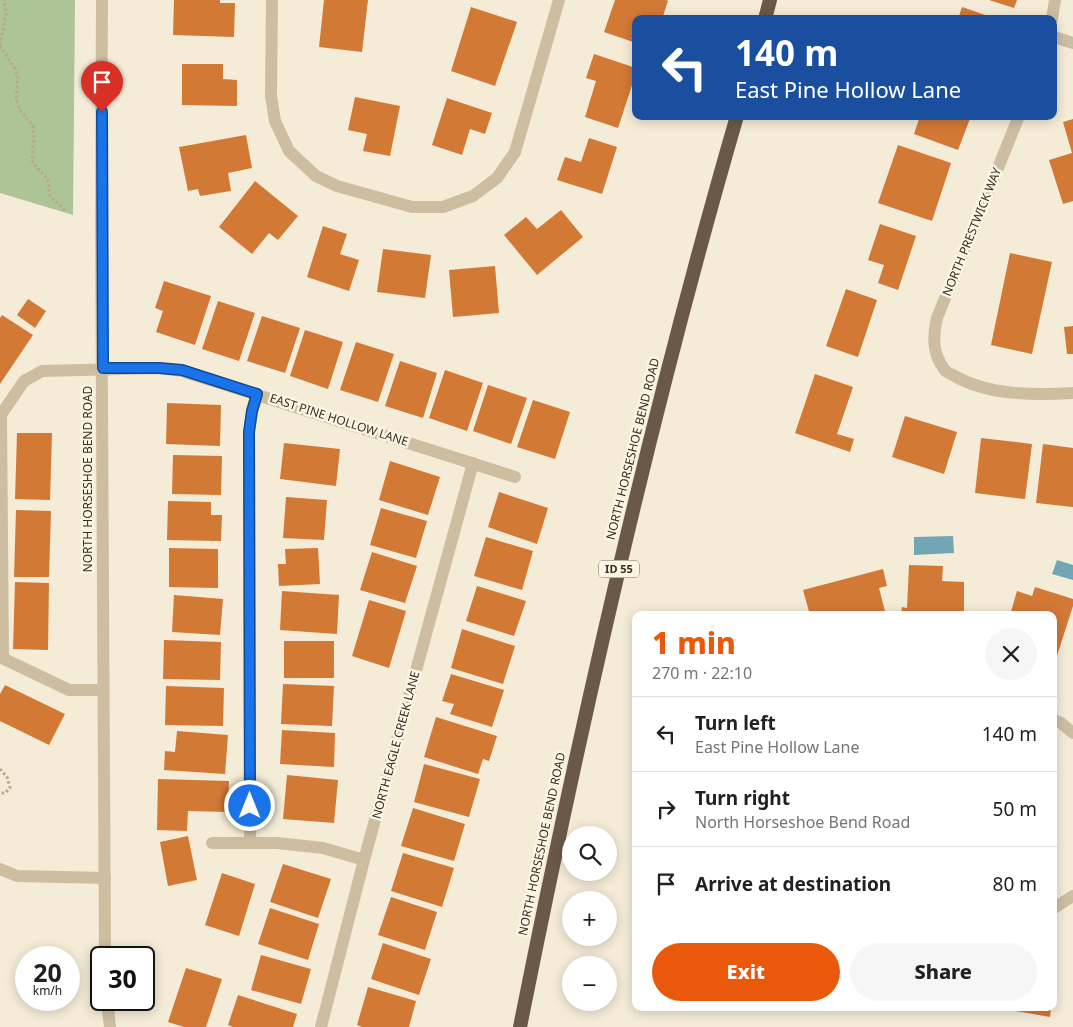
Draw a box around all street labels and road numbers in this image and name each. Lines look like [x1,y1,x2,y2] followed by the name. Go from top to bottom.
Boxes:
[938,165,1005,299] street label: NORTH PRESTWICK WAY
[602,356,663,542] street label: NORTH HORSESHOE BEND ROAD
[79,385,96,572] street label: NORTH HORSESHOE BEND ROAD
[268,389,411,450] street label: EAST PINE HOLLOW LANE
[599,560,639,578] road number: ID 55
[368,669,423,821] street label: NORTH EAGLE CREEK LANE
[514,751,569,937] street label: NORTH HORSESHOE BEND ROAD

